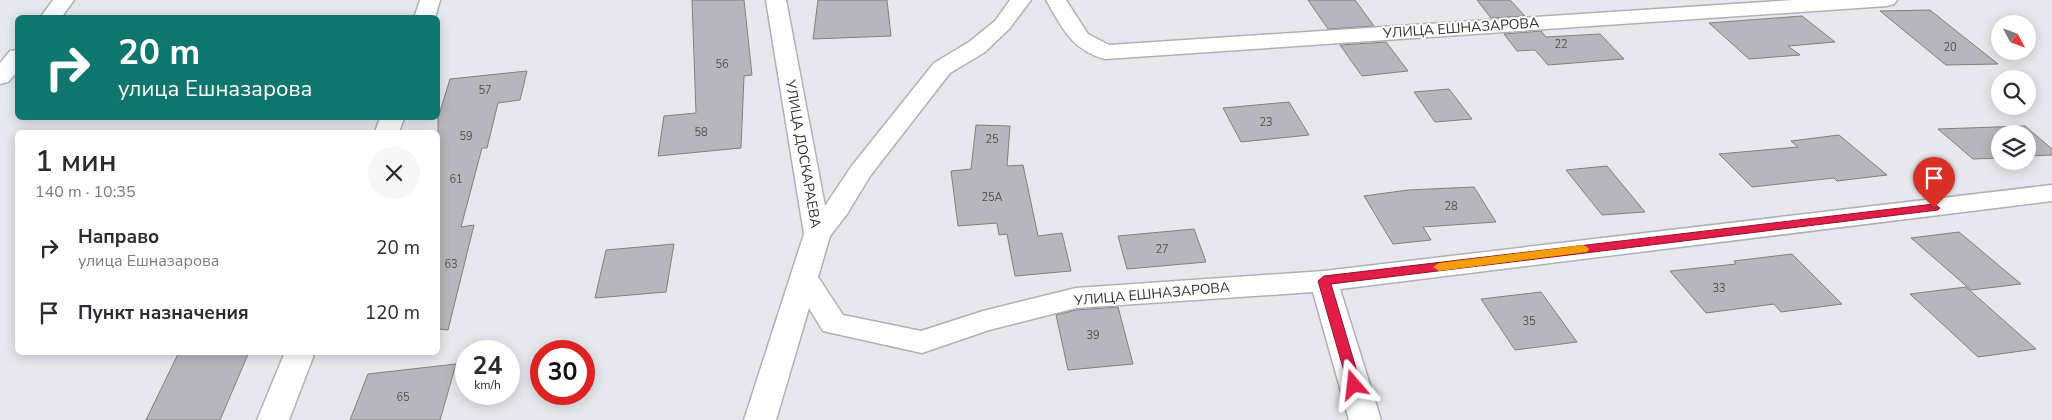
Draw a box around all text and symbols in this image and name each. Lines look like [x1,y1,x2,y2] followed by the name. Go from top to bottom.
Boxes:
[1381,13,1540,43] street label: УЛИЦА ЕШНАЗАРОВА
[1991,15,2036,60] north arrow
[1991,15,2036,170] map controls
[118,29,200,76] text: 20 m
[35,35,100,100] icon: right
[1554,37,1568,52] house number: 22
[1943,40,1957,55] house number: 20
[715,57,729,72] house number: 56
[1991,70,2036,115] button: search
[118,74,312,104] text: улица Ешназарова
[780,77,825,230] street label: УЛИЦА ДОСКАРАЕВА
[478,83,492,98] house number: 57
[1259,115,1273,130] house number: 23
[694,125,708,140] house number: 58
[1991,125,2036,170] button: layers
[459,129,473,144] house number: 59
[985,132,999,147] house number: 25
[35,141,117,182] text: 1 мин
[368,147,420,199] button: close
[1913,157,1955,208] pin
[1920,164,1948,192] icon: arrive
[449,172,463,187] house number: 61
[35,181,136,203] text: 140 m · 10:35
[981,190,1003,205] house number: 25А
[1444,199,1458,214] house number: 28
[78,224,159,250] text: Направо
[35,234,63,262] icon: right
[376,235,420,261] text: 20 m
[1155,242,1169,257] house number: 27
[78,250,219,272] text: улица Ешназарова
[444,257,458,272] house number: 63
[1072,278,1231,310] street label: УЛИЦА ЕШНАЗАРОВА
[1712,281,1726,296] house number: 33
[35,299,63,327] icon: arrive
[78,300,249,326] text: Пункт назначения
[365,300,420,326] text: 120 m
[1522,314,1536,329] house number: 35
[1086,328,1100,343] house number: 39
[530,340,595,405] speed limit sign: 30
[472,349,503,383] text: 24
[1327,358,1379,410] position arrow
[474,377,501,393] text: km/h
[396,390,410,405] house number: 65

